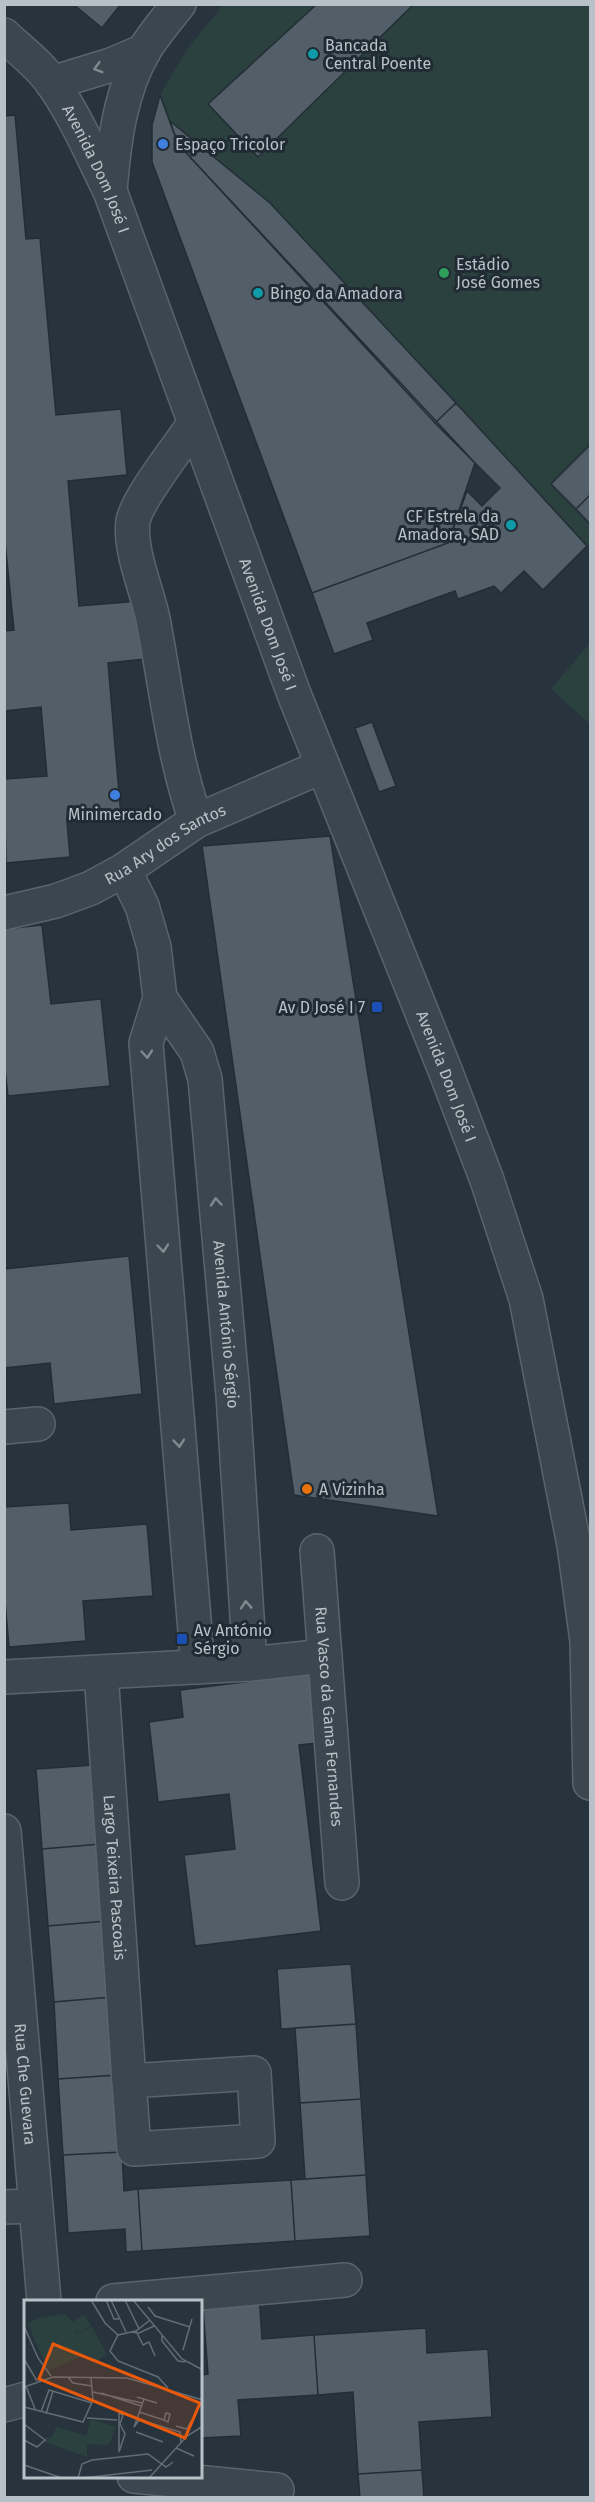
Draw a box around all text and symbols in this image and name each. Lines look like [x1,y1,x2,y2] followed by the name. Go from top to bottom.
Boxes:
[325,36,431,73] place label: Bancada Central Poente
[306,47,320,61] marker: Bancada Central Poente
[94,61,104,74] one-way arrow
[59,101,134,235] street label: Avenida Dom José I
[175,135,286,155] place label: Espaço Tricolor
[156,137,170,151] marker: Espaço Tricolor
[456,255,540,292] place label: Estádio José Gomes
[437,266,451,280] marker: Estádio José Gomes
[270,284,403,303] place label: Bingo da Amadora
[251,286,265,300] marker: Bingo da Amadora
[398,507,499,544] place label: CF Estrela da Amadora, SAD
[504,518,518,532] marker: CF Estrela da Amadora, SAD
[236,555,301,693] street label: Avenida Dom José I
[108,788,122,802] marker: Minimercado
[101,800,228,888] street label: Rua Ary dos Santos
[68,805,162,824] place label: Minimercado
[278,998,365,1017] place label: Av D José I 7
[370,1000,384,1014] marker: Av D José I 7
[413,1008,481,1144] street label: Avenida Dom José I
[140,1049,153,1059] one-way arrow
[210,1197,223,1206] one-way arrow
[210,1240,243,1409] street label: Avenida António Sérgio
[156,1244,169,1253] one-way arrow
[172,1438,185,1447] one-way arrow
[319,1480,385,1499] place label: A Vizinha
[300,1482,314,1496] marker: A Vizinha
[240,1601,253,1610] one-way arrow
[312,1606,347,1827] street label: Rua Vasco da Gama Fernandes
[194,1621,272,1658] place label: Av António Sérgio
[175,1632,189,1646] marker: Av António Sérgio
[100,1794,130,1961] street label: Largo Teixeira Pascoais
[11,2023,40,2146] street label: Rua Che Guevara
[24,2300,202,2478] inset map

